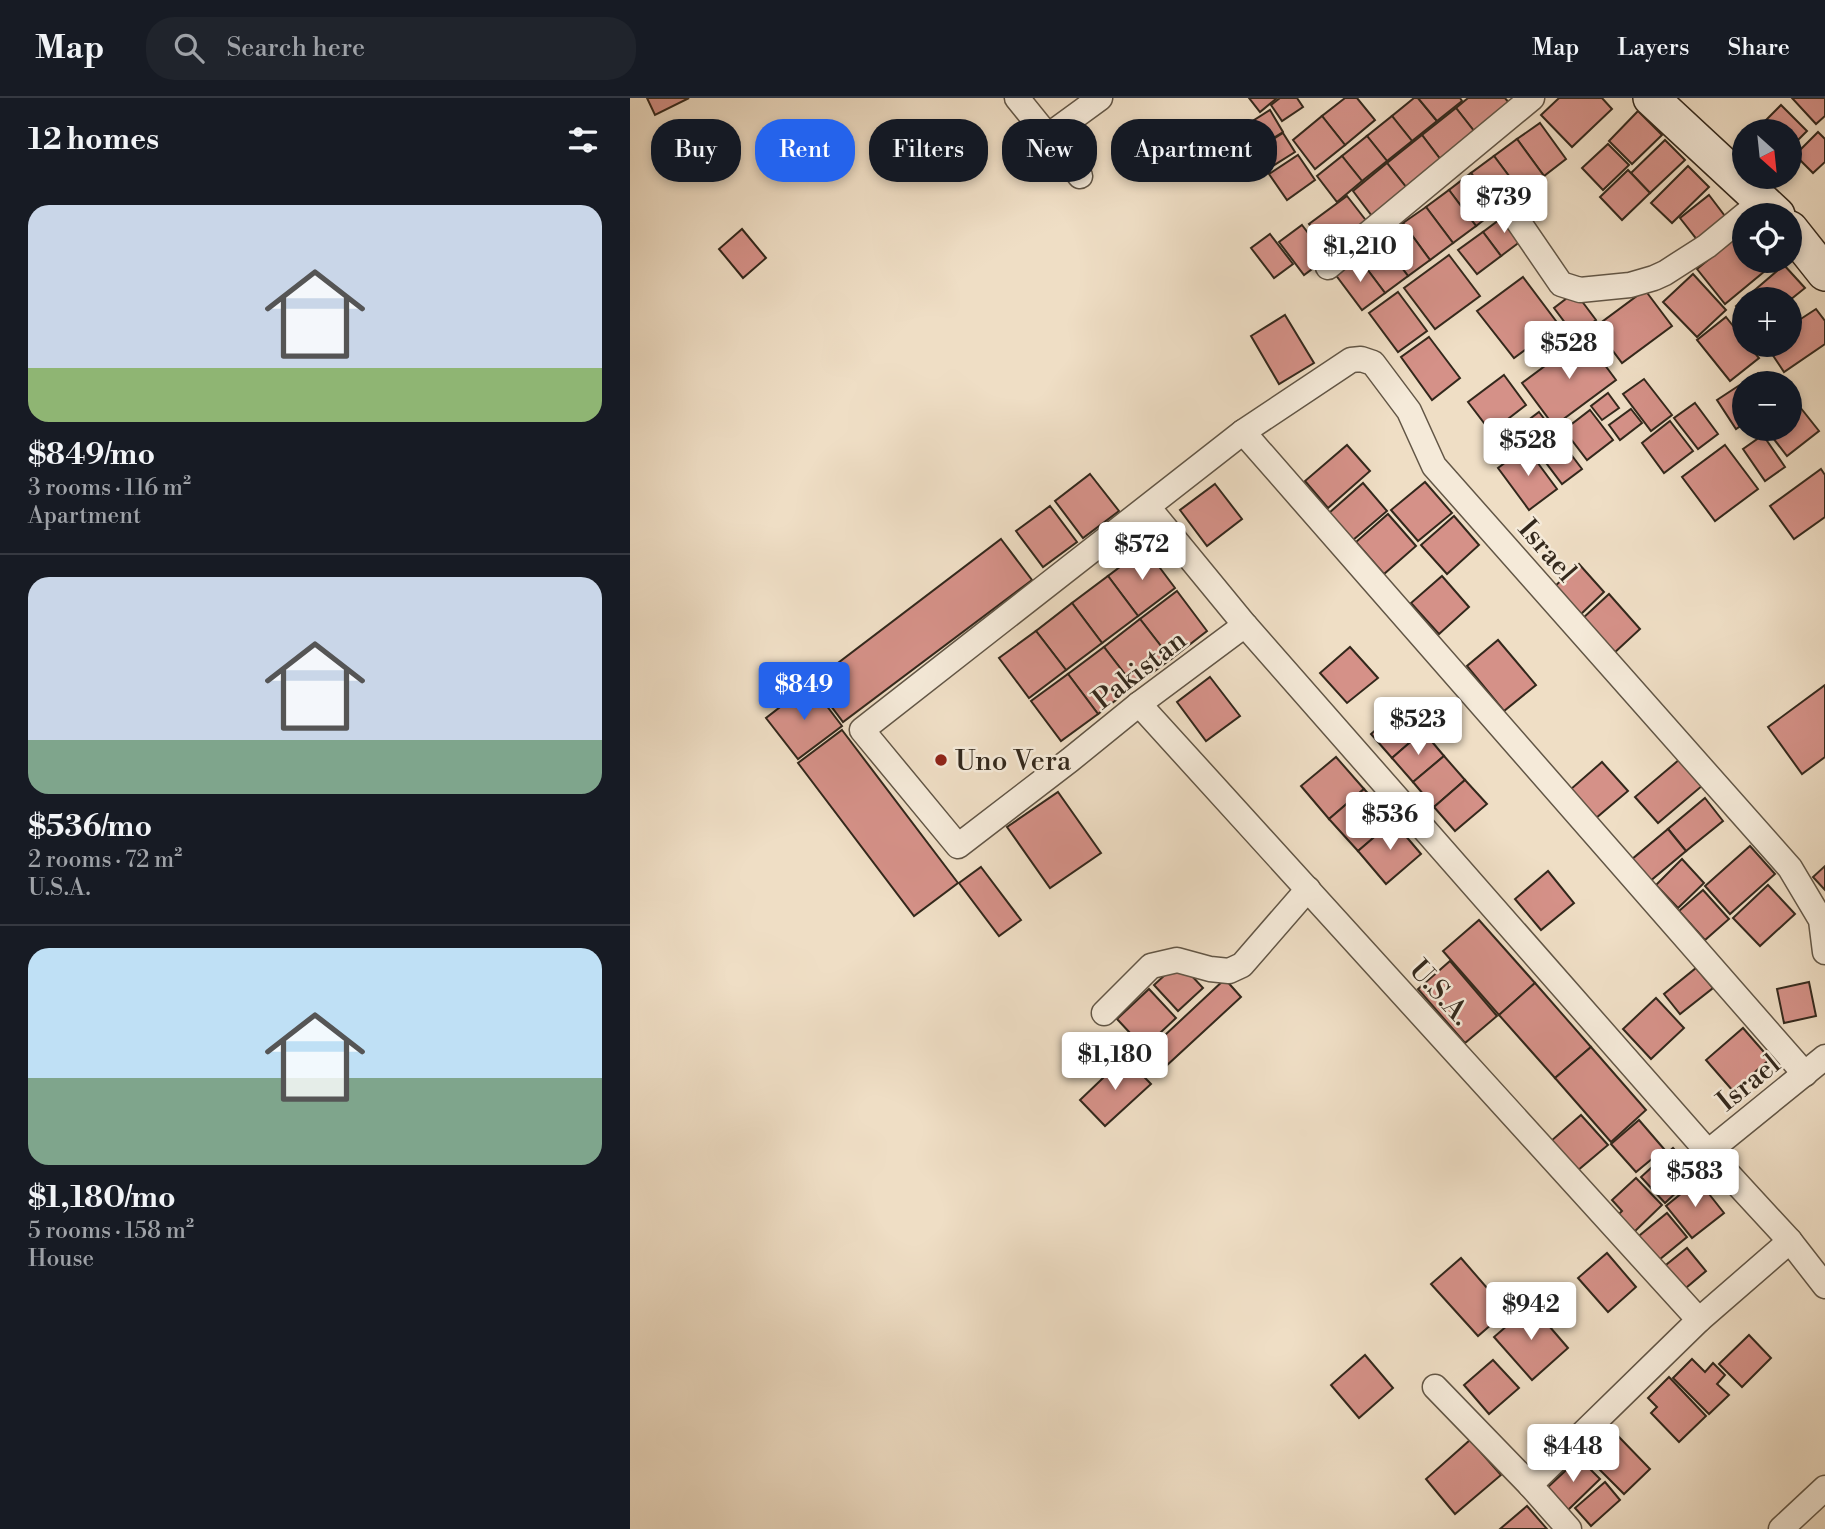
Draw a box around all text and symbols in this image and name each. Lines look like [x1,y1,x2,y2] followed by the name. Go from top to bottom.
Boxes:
[146,17,636,80] search box
[35,28,104,69] text: Map
[170,29,208,67] icon: search
[226,32,365,64] text: Search here
[1532,33,1579,63] text: Map
[1617,33,1689,63] text: Layers
[1727,33,1790,63] text: Share
[651,119,741,182] chip: Buy
[755,119,855,182] chip: Rent
[869,119,988,182] chip: Filters
[1002,119,1097,182] chip: New
[1111,119,1277,182] chip: Apartment
[1732,119,1802,189] north arrow
[1732,119,1802,441] map controls
[28,121,159,159] text: 12 homes
[564,121,602,159] icon: filters
[1463,176,1545,235] pin: $739
[1476,184,1532,212] text: $739
[1732,203,1802,273] button: locate
[1303,225,1417,284] pin: $1,210
[1323,233,1397,261] text: $1,210
[252,251,378,377] icon: home
[1732,287,1802,357] button: +
[1528,322,1610,381] pin: $528
[1541,330,1597,358] text: $528
[1732,371,1802,441] button: −
[1487,418,1569,478] pin: $528
[1500,427,1556,455] text: $528
[28,436,155,474] text: $849/mo
[28,474,191,502] text: 3 rooms · 116 m²
[28,502,141,530] text: Apartment
[1510,513,1584,589] street label: Israel
[1101,522,1183,582] pin: $572
[1115,531,1169,559] text: $572
[252,623,378,749] icon: home
[1086,623,1194,718] street label: Pakistan
[763,662,845,722] pin: $849
[775,671,833,699] text: $849
[1377,698,1459,757] pin: $523
[1390,706,1446,734] text: $523
[955,744,1072,779] place label: Uno Vera
[933,752,949,768] marker: Uno Vera
[1349,792,1431,852] pin: $536
[1362,801,1418,829] text: $536
[28,808,152,846] text: $536/mo
[28,846,182,874] text: 2 rooms · 72 m²
[28,874,91,902] text: U.S.A.
[1401,953,1478,1033] street label: U.S.A.
[252,994,378,1120] icon: home
[1058,1032,1172,1092] pin: $1,180
[1078,1041,1152,1069] text: $1,180
[1710,1047,1788,1119] street label: Israel
[1654,1150,1736,1209] pin: $583
[1667,1158,1723,1186] text: $583
[28,1179,176,1217] text: $1,180/mo
[28,1217,194,1245] text: 5 rooms · 158 m²
[28,1245,94,1273] text: House
[1490,1282,1572,1342] pin: $942
[1502,1291,1560,1319] text: $942
[1532,1424,1614,1484] pin: $448
[1543,1433,1603,1461] text: $448

